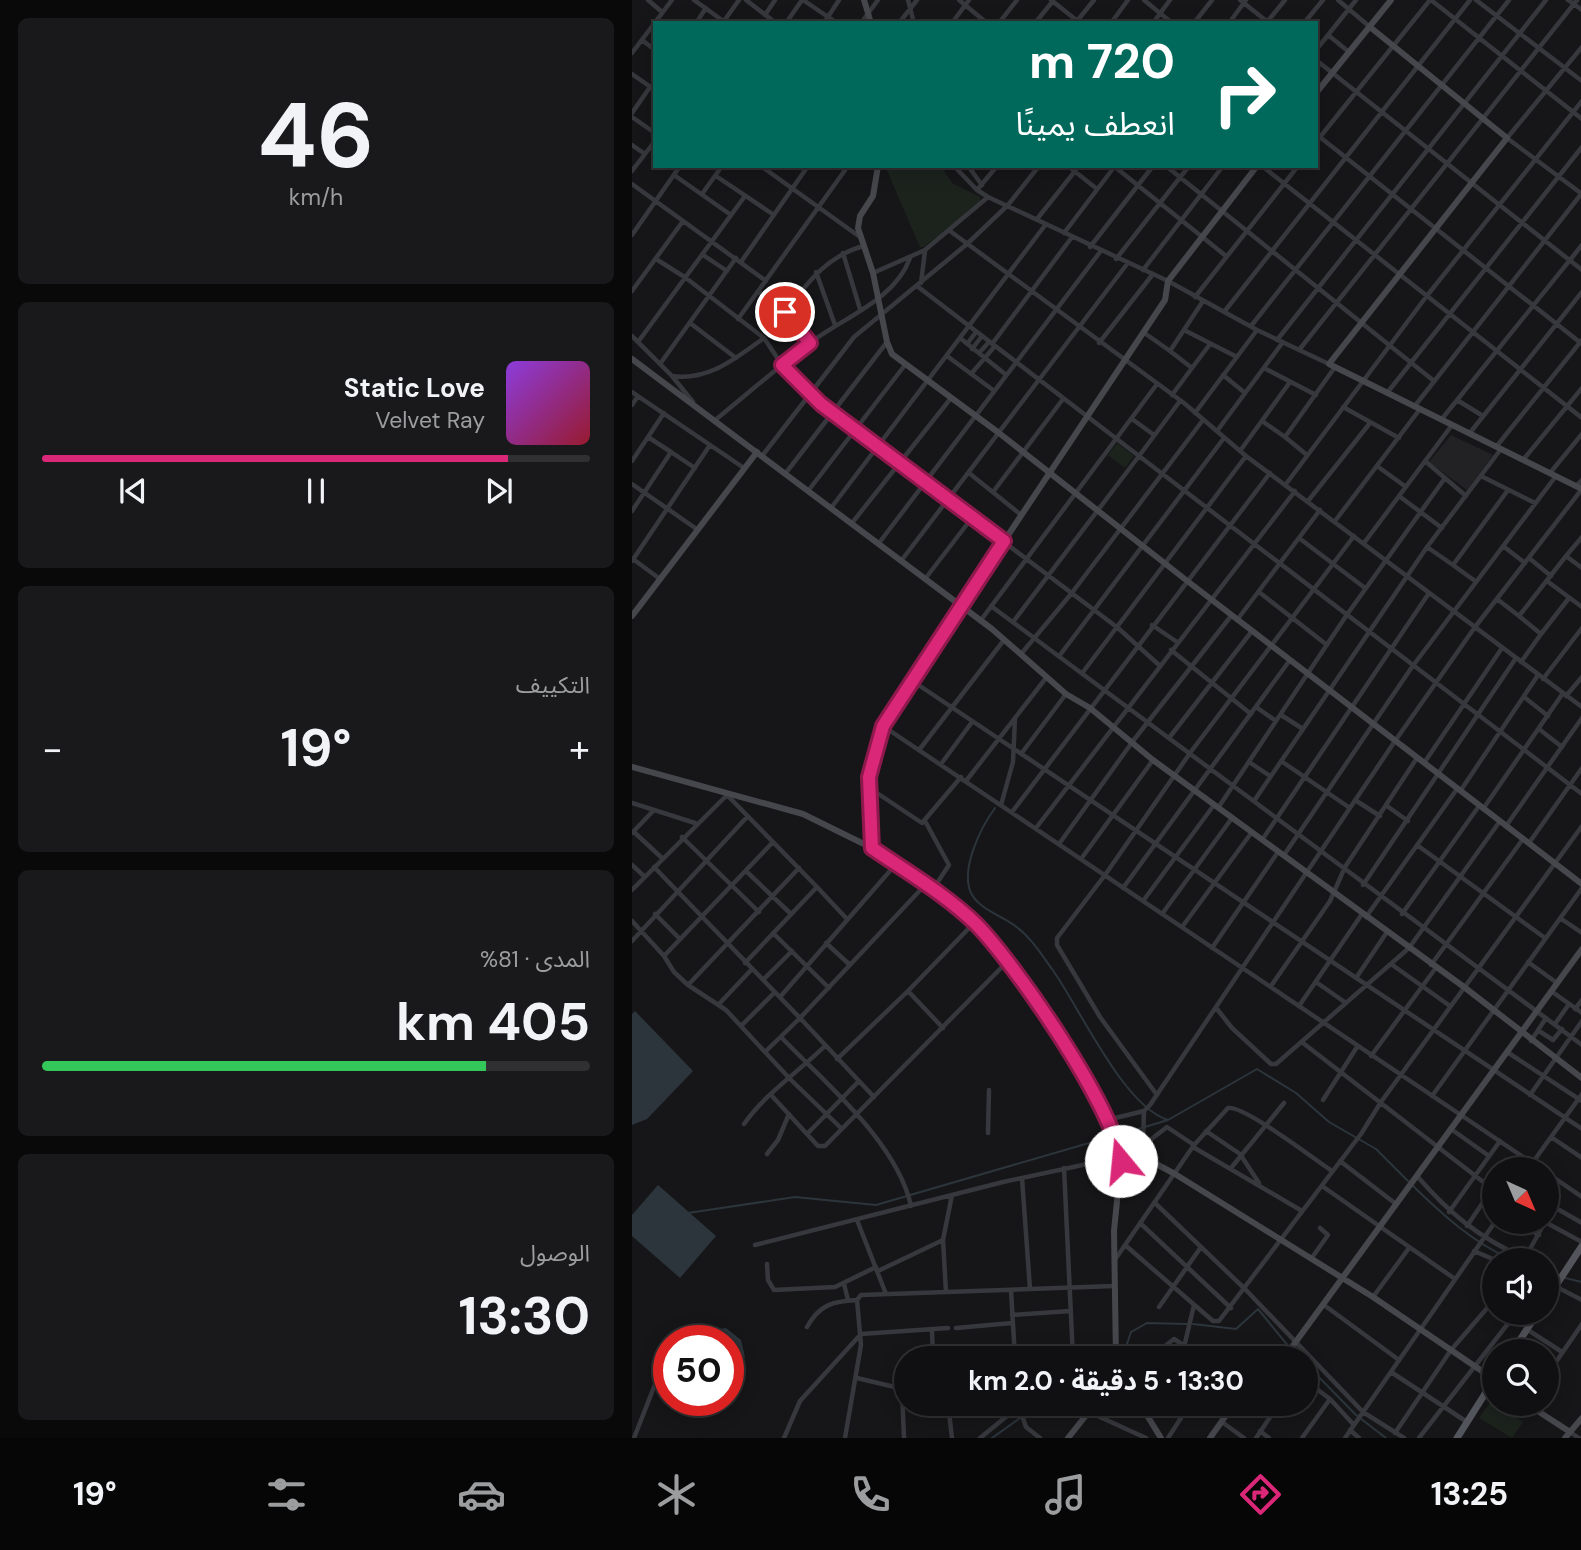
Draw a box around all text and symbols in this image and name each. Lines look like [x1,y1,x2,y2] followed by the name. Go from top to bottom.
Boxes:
[1029,29,1175,93] text: 720 m
[1199,49,1290,140] icon: right
[258,77,374,195] text: 46
[1015,103,1175,145] text: انعطف يمينًا
[289,182,343,212] text: km/h
[755,282,815,342] pin
[766,293,804,331] icon: arrive
[344,371,485,405] text: Static Love
[375,405,485,435] text: Velvet Ray
[114,472,152,510] icon: previous
[297,472,335,510] icon: pause
[480,472,518,510] icon: next
[516,670,590,700] text: التكييف
[281,714,351,782] text: 19°
[42,724,63,774] text: −
[569,724,590,774] text: +
[480,944,590,974] text: المدى · 81%
[396,988,590,1056] text: 405 km
[1084,1124,1158,1198] position arrow
[1482,1157,1560,1234] north arrow
[1482,1157,1559,1416] map controls
[520,1238,590,1268] text: الوصول
[1482,1248,1559,1325] button: sound
[459,1282,590,1350] text: 13:30
[653,1325,744,1416] speed limit sign: 50
[1482,1339,1559,1416] button: search
[968,1364,1244,1398] text: 13:30 · 5 دقيقة · 2.0 km
[262,1470,311,1519] icon: filters
[457,1470,506,1519] icon: car
[652,1470,701,1519] icon: climate
[846,1470,895,1519] icon: phone
[1041,1470,1090,1519] icon: music
[1236,1470,1285,1519] icon: directions
[73,1473,117,1515] text: 19°
[1431,1473,1508,1515] text: 13:25

